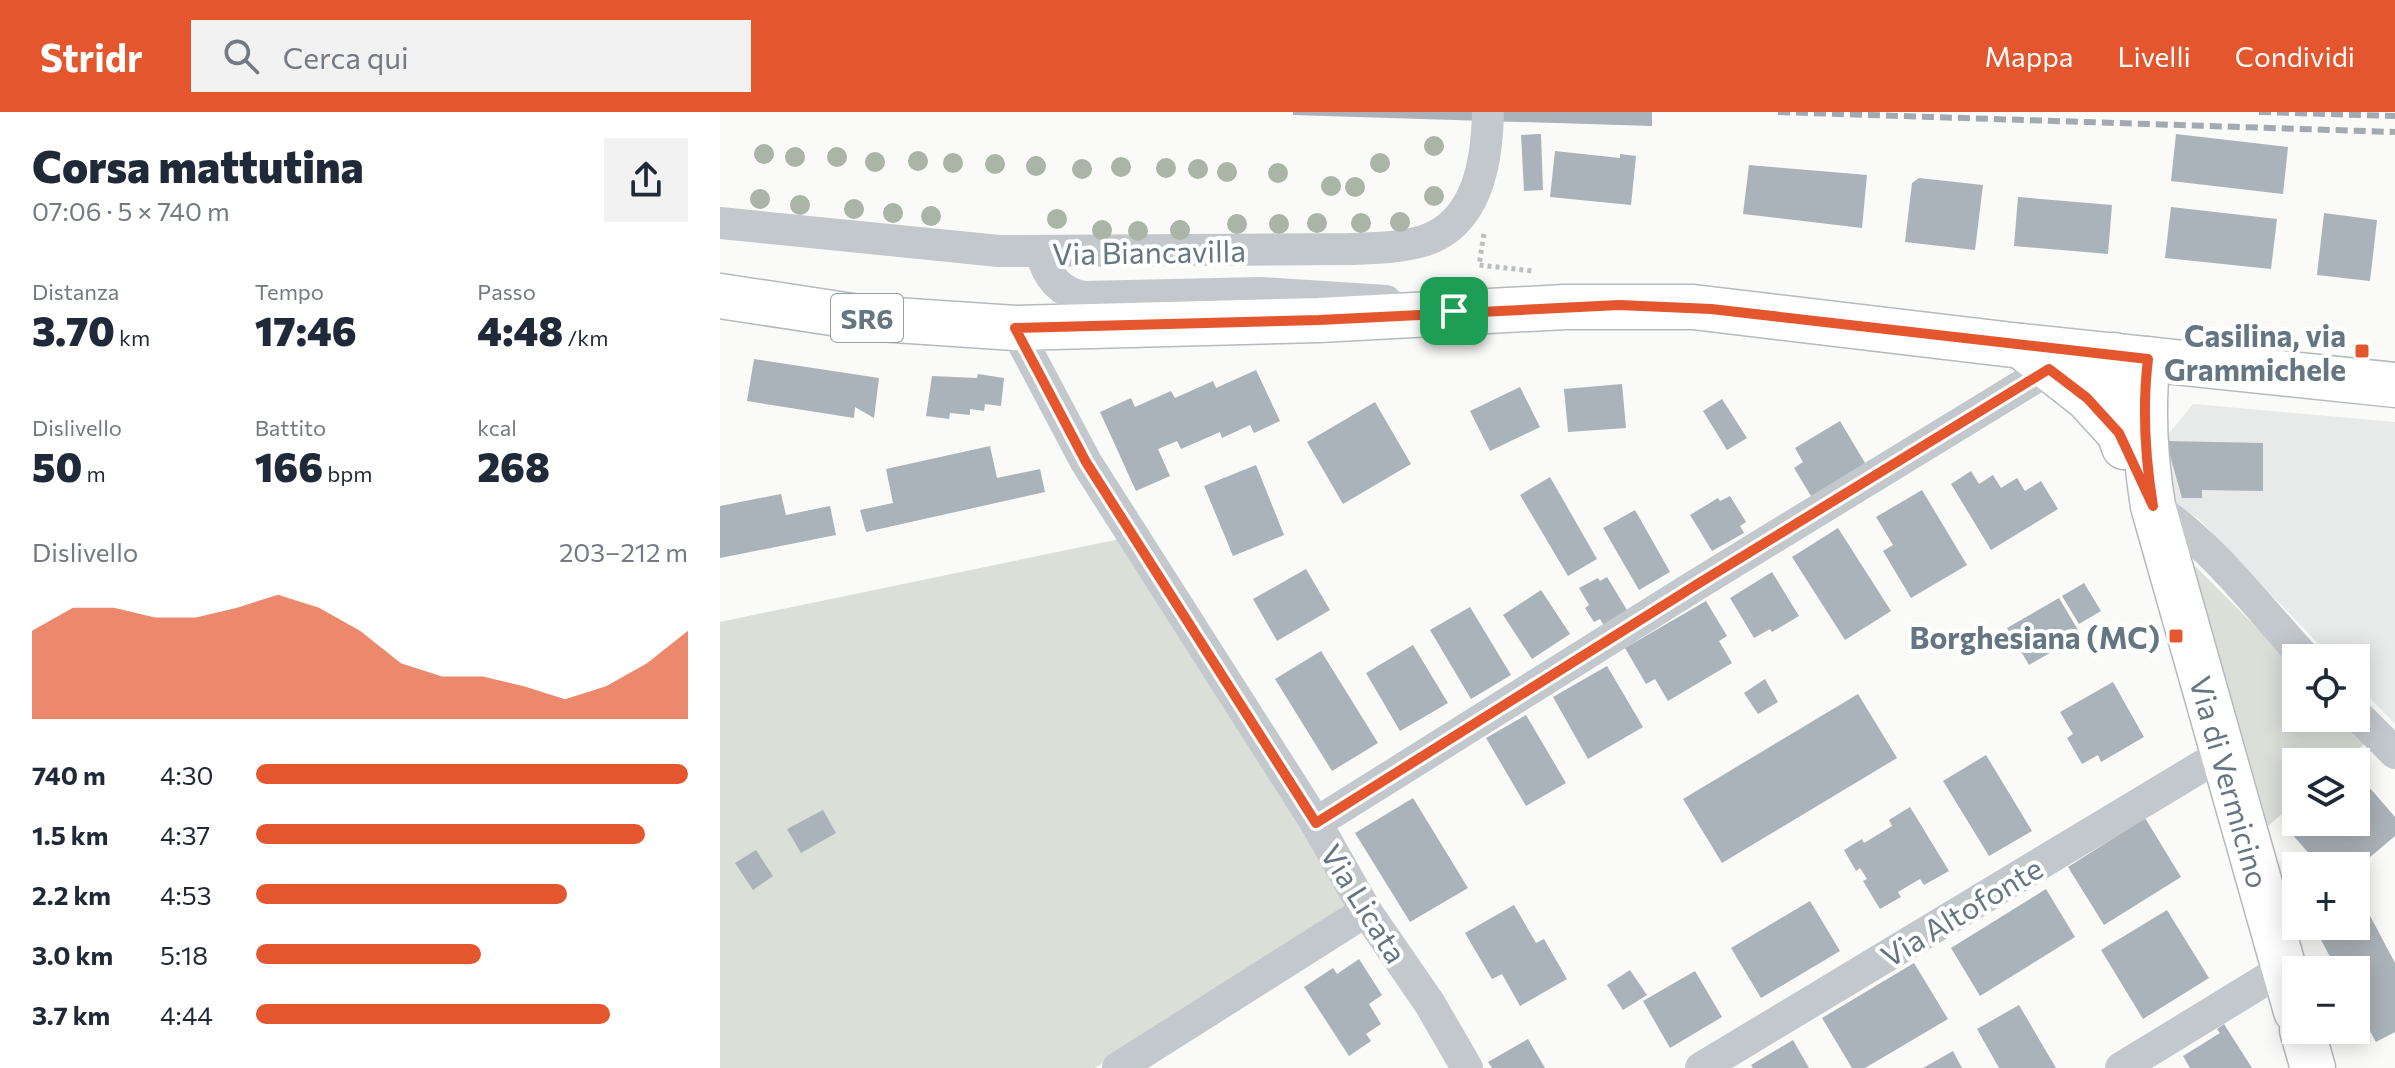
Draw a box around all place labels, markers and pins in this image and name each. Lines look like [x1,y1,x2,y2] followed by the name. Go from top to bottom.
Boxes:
[1420,277,1488,345] pin
[2164,316,2346,387] place label: Casilina, via Grammichele
[2353,342,2371,360] marker: Casilina, via Grammichele
[1910,618,2160,655] place label: Borghesiana (MC)
[2167,627,2185,645] marker: Borghesiana (MC)

